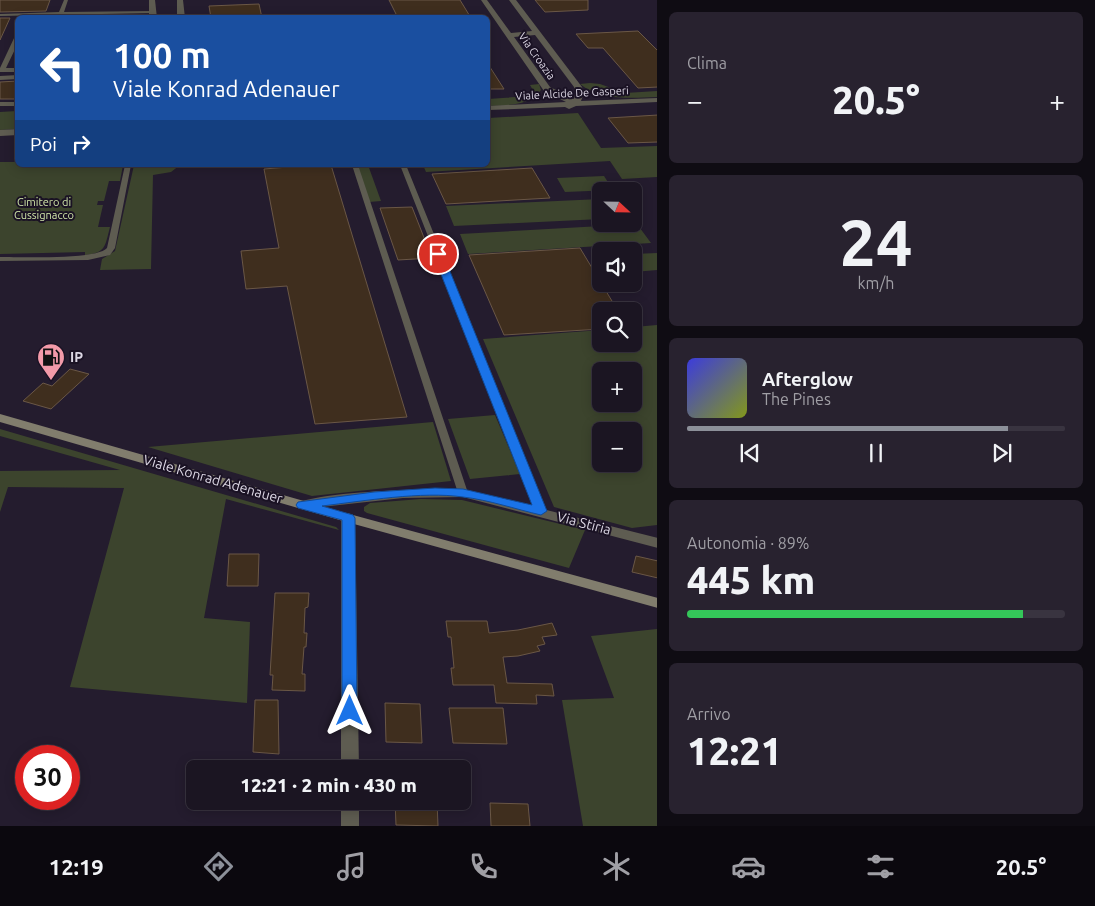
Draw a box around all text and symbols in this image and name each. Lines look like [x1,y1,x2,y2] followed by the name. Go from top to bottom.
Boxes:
[516,30,558,82] street label: Via Croazia
[30,35,95,100] icon: left
[113,35,211,75] text: 100 m
[687,54,727,72] text: Clima
[113,76,340,101] text: Viale Konrad Adenauer
[832,79,920,121] text: 20.5°
[515,84,629,102] street label: Viale Alcide De Gasperi
[687,85,703,116] text: −
[1049,85,1065,116] text: +
[67,130,95,158] icon: right
[30,133,57,155] text: Poi
[592,182,642,232] north arrow
[592,182,642,472] map controls
[14,196,74,221] park label: Cimitero di Cussignacco
[839,205,913,278] text: 24
[417,233,459,275] pin
[424,240,452,268] icon: arrive
[592,242,642,292] button: sound
[858,274,894,292] text: km/h
[592,302,642,352] button: search
[36,342,66,381] fuel station icon: IP
[70,349,83,365] place label: IP
[592,362,642,412] button: +
[762,368,853,390] text: Afterglow
[762,390,831,408] text: The Pines
[592,422,642,472] button: −
[736,439,764,467] icon: previous
[862,439,890,467] icon: pause
[988,439,1016,467] icon: next
[142,451,285,507] street label: Viale Konrad Adenauer
[555,508,613,538] street label: Via Stiria
[687,534,809,552] text: Autonomia · 89%
[687,559,815,601] text: 445 km
[323,684,375,736] position arrow
[687,705,731,723] text: Arrivo
[687,730,782,772] text: 12:21
[15,745,80,810] speed limit sign: 30
[240,774,417,796] text: 12:21 · 2 min · 430 m
[201,849,236,884] icon: directions
[334,849,369,884] icon: music
[466,849,501,884] icon: phone
[599,849,634,884] icon: climate
[731,849,766,884] icon: car
[863,849,898,884] icon: filters
[49,854,104,879] text: 12:19
[996,854,1046,879] text: 20.5°

